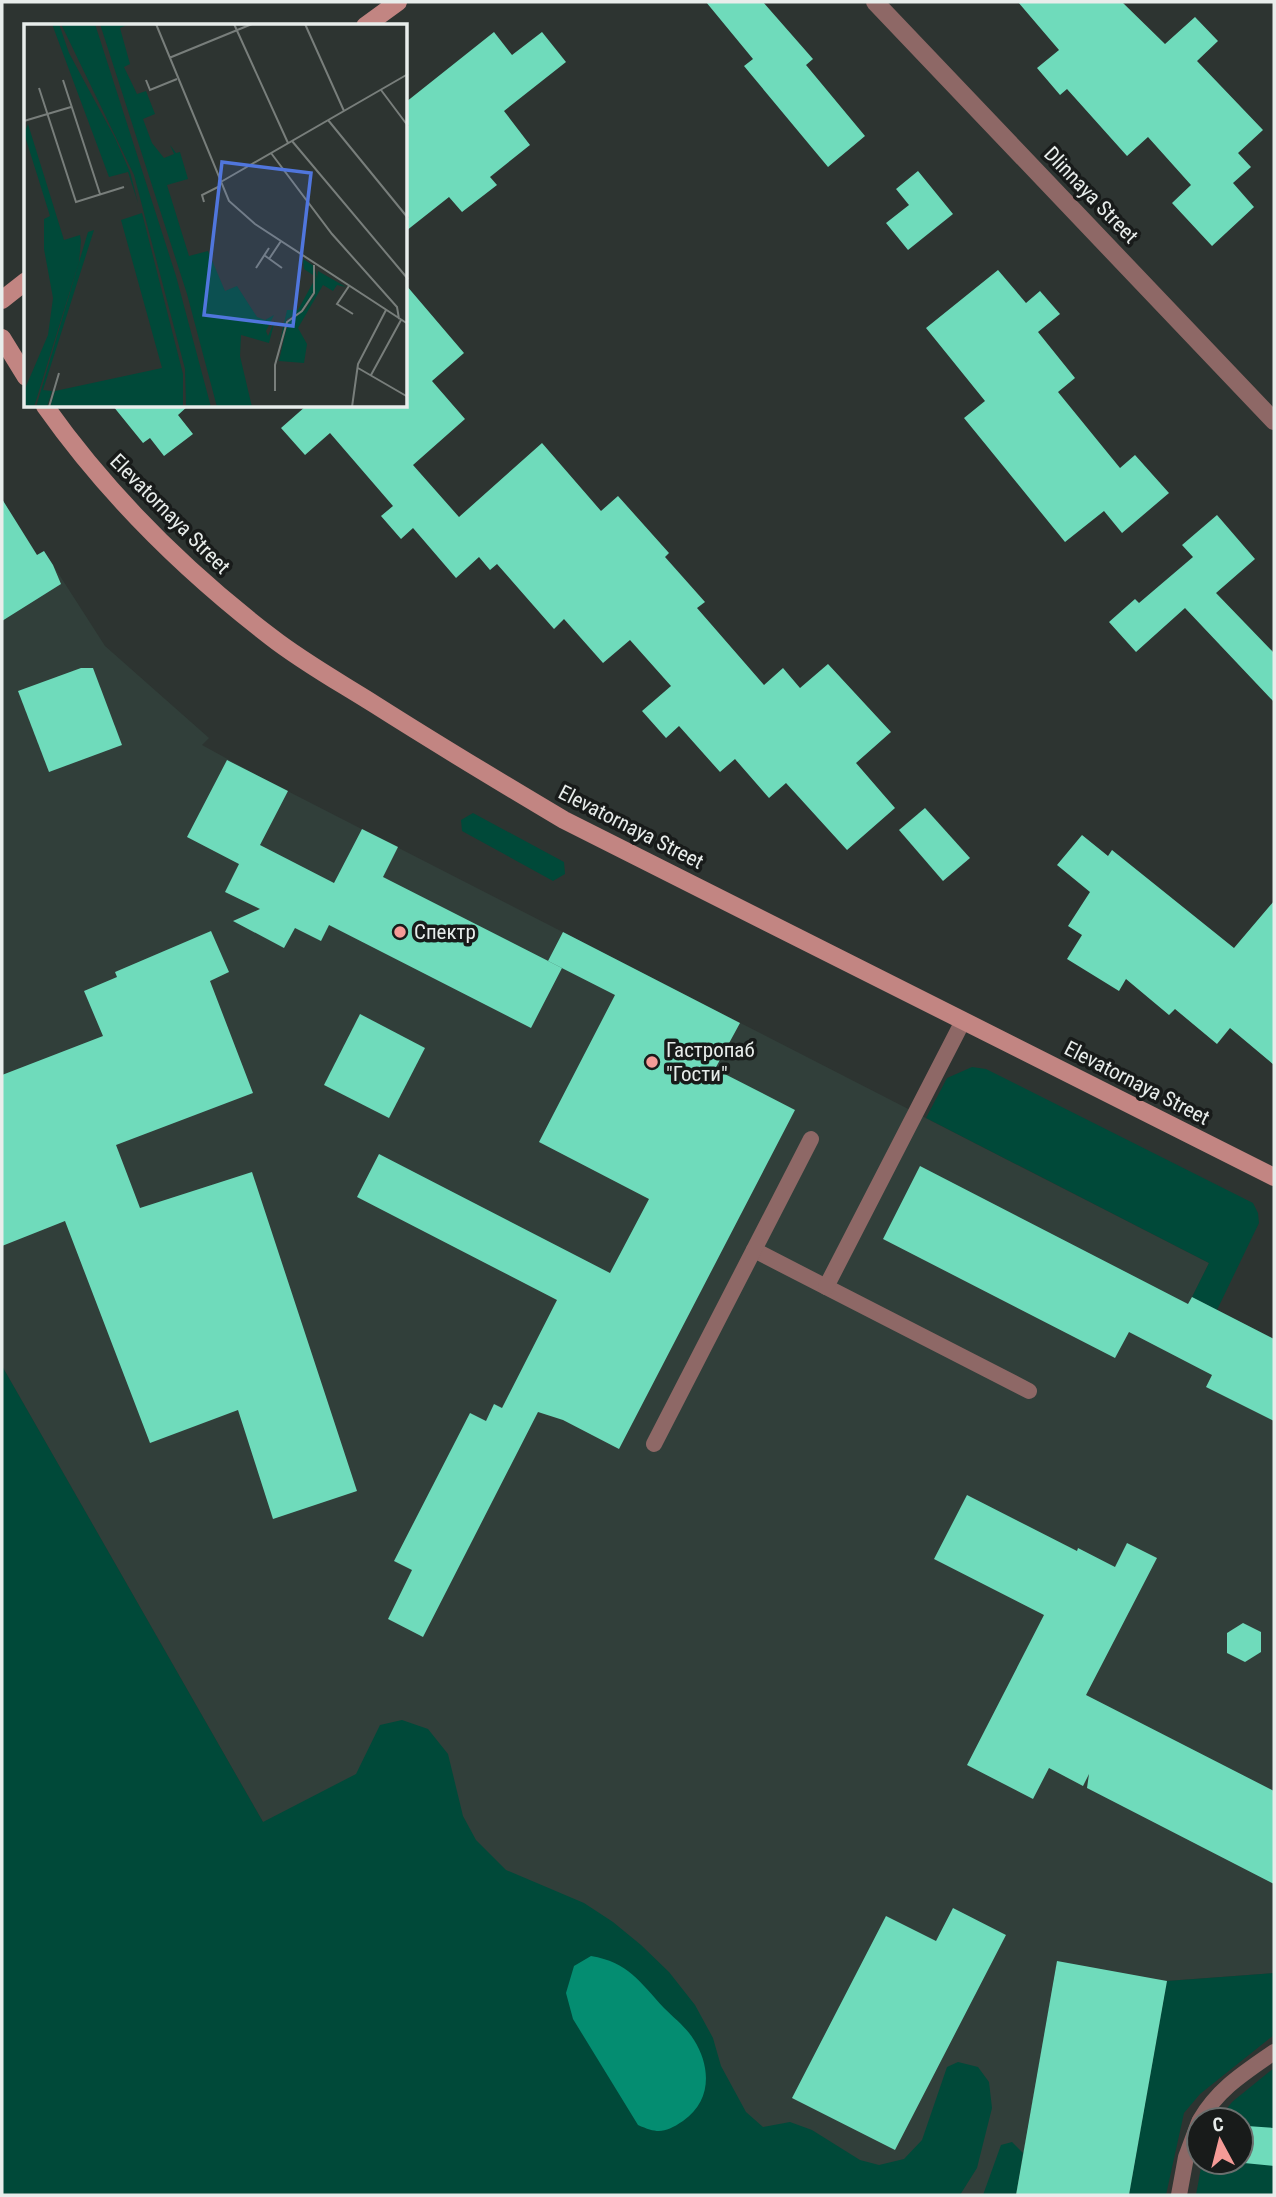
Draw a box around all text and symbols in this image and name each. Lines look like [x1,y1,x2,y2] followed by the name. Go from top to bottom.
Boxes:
[24,24,408,408] inset map
[1039,142,1143,248] street label: Dlinnaya Street
[105,449,235,579] street label: Elevatornaya Street
[554,780,708,874] street label: Elevatornaya Street
[414,920,476,944] place label: Спектр
[392,924,408,940] marker: Спектр
[1060,1036,1214,1130] street label: Elevatornaya Street
[666,1038,755,1086] place label: Гастропаб "Гости"
[644,1054,660,1070] marker: Гастропаб "Гости"
[1185,2106,1255,2176] north arrow
[1211,2113,1225,2137] text: С

